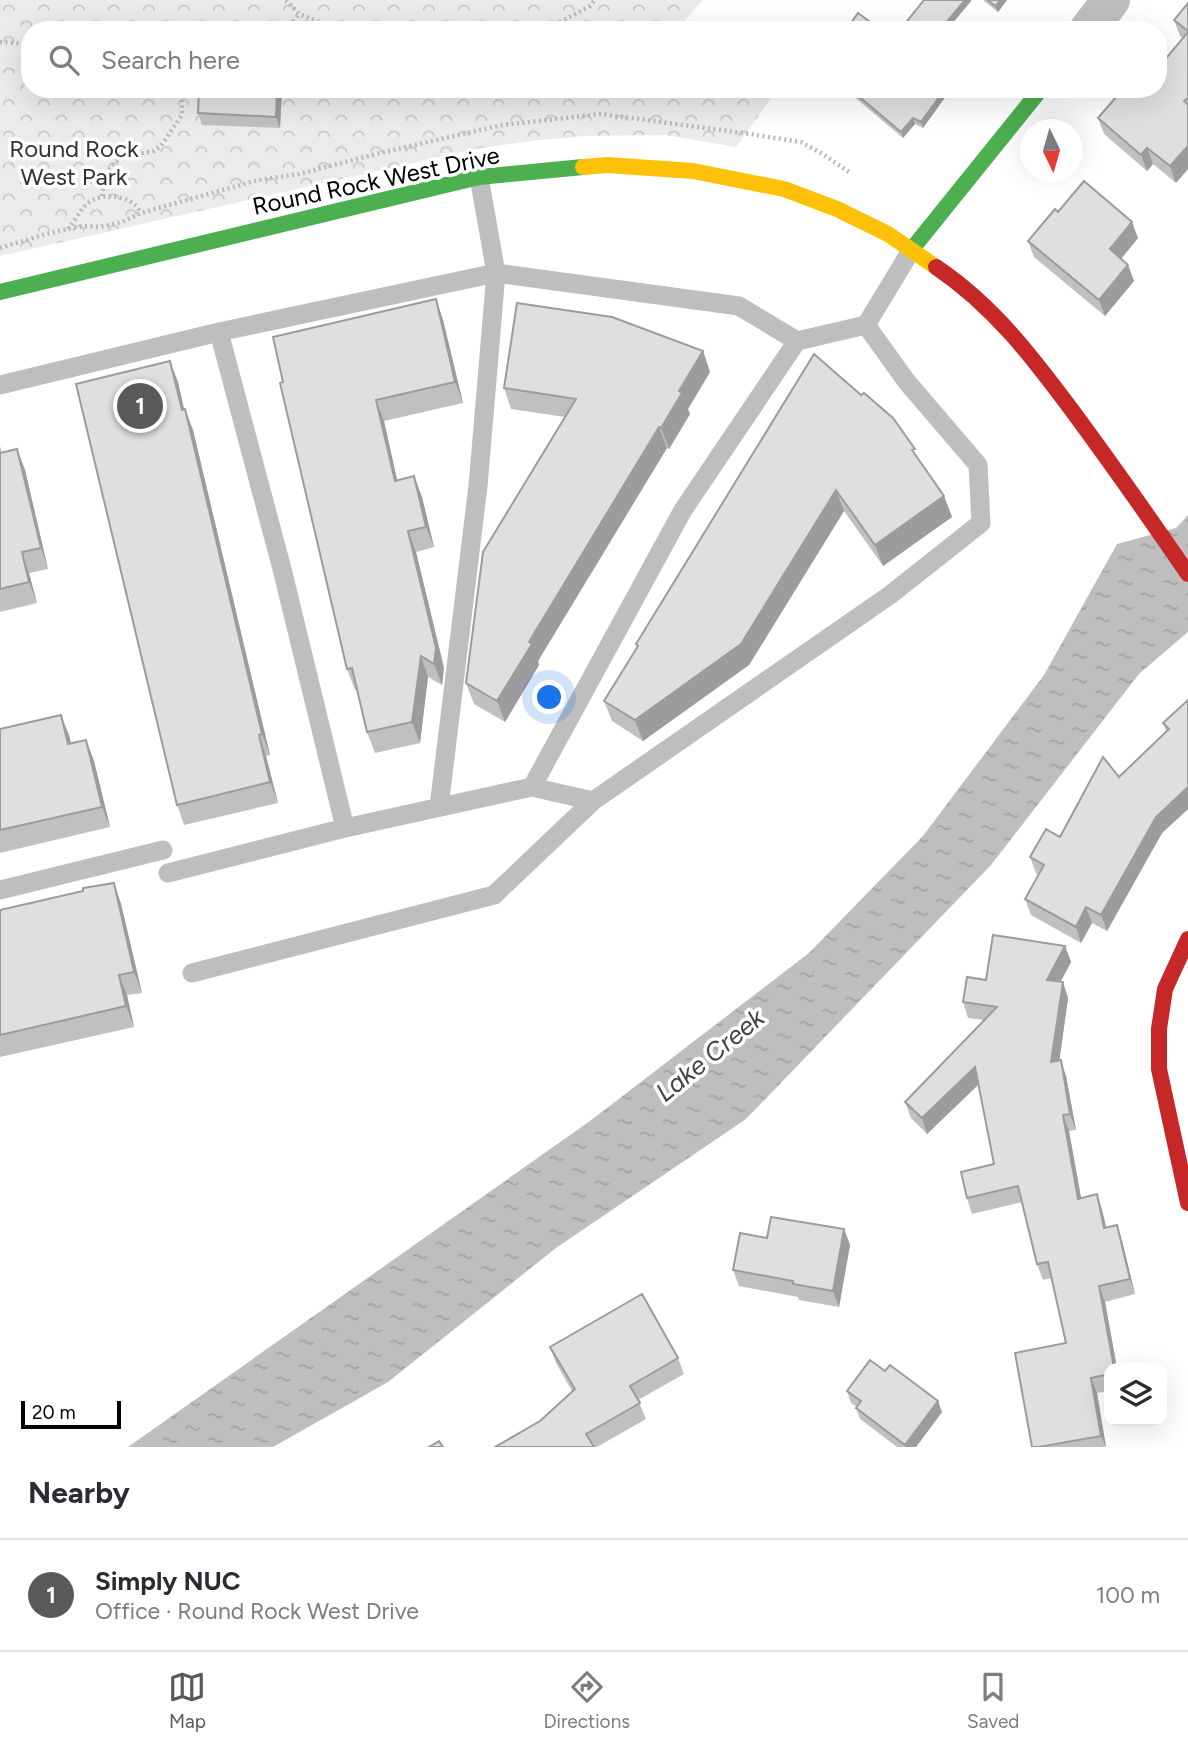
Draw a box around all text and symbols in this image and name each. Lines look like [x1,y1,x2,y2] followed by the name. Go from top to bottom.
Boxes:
[21,21,1167,98] search box
[45,41,83,79] icon: search
[101,44,240,76] text: Search here
[1020,119,1083,182] north arrow
[9,134,139,191] park label: Round Rock West Park
[250,140,502,221] street label: Round Rock West Drive
[117,380,163,432] pin: 1
[532,680,566,714] your location
[649,1001,772,1108] water label: Lake Creek
[1104,1363,1167,1426] map controls
[1104,1363,1167,1426] button: layers
[21,1398,121,1430] scale bar
[32,1401,76,1424] text: 20 m
[28,1474,130,1511] text: Nearby
[95,1565,241,1597] text: Simply NUC
[46,1581,56,1609] text: 1
[1096,1581,1160,1609] text: 100 m
[95,1597,419,1625] text: Office · Round Rock West Drive
[168,1668,206,1733] tab: Map
[543,1668,630,1733] tab: Directions
[967,1668,1019,1733] tab: Saved

